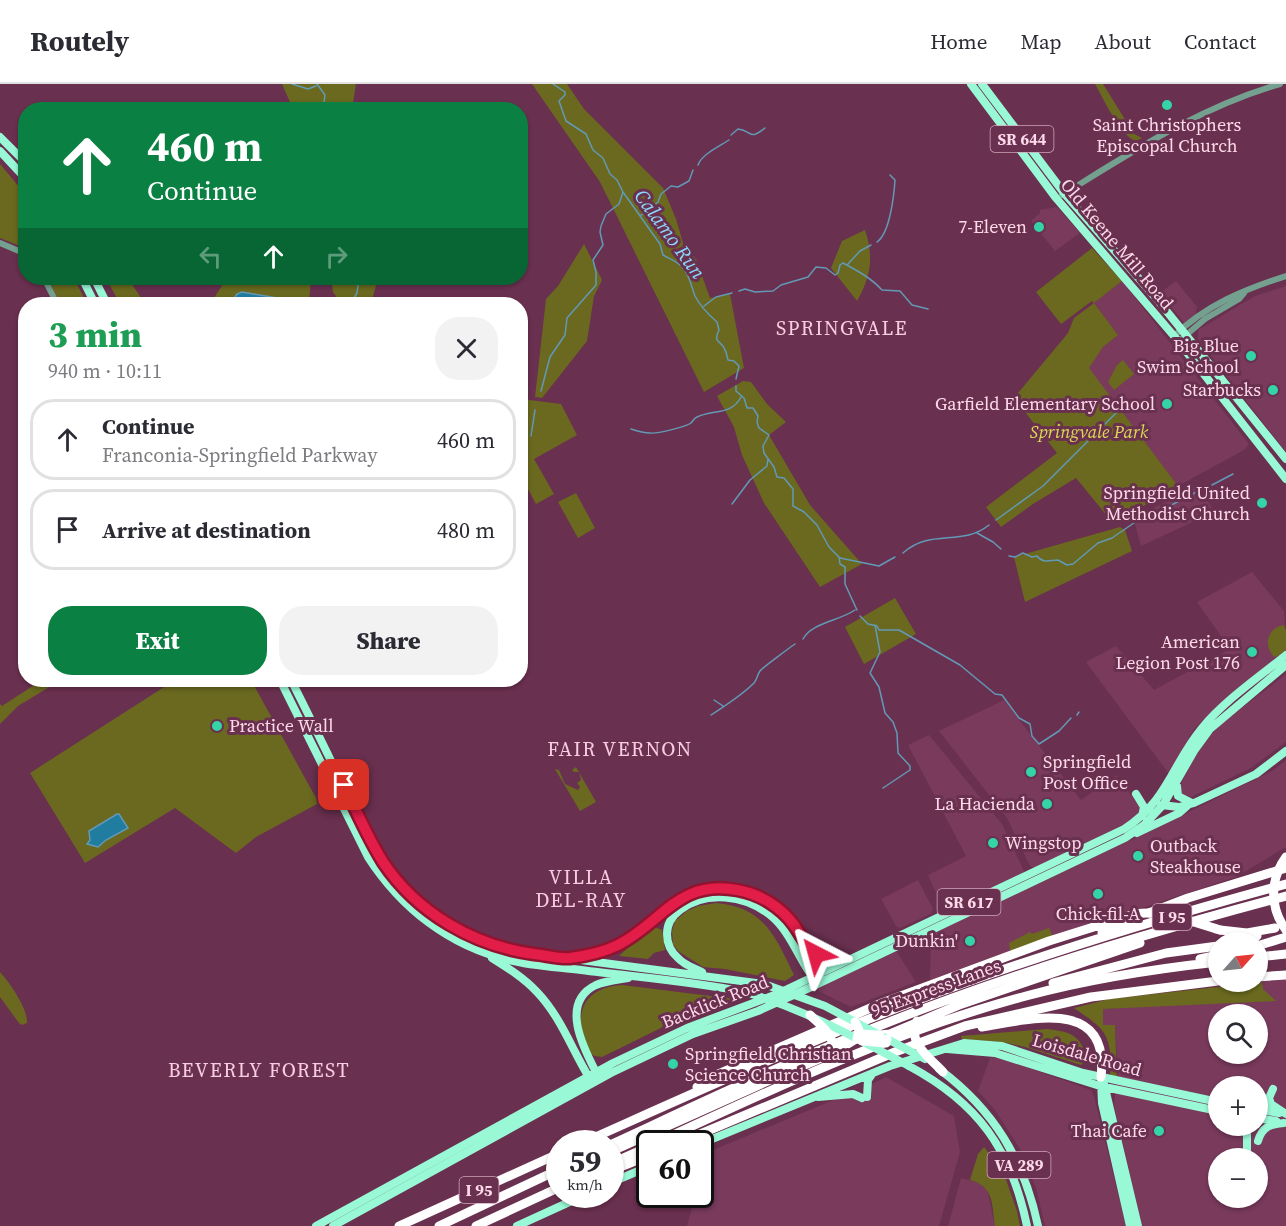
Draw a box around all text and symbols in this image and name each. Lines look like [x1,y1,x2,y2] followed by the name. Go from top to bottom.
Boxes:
[30,22,129,60] text: Routely
[930,27,988,56] text: Home
[1021,27,1062,56] text: Map
[1095,27,1151,56] text: About
[1184,27,1256,56] text: Contact
[1160,98,1174,112] marker: Saint Christophers Episcopal Church
[1093,112,1242,158] place label: Saint Christophers Episcopal Church
[147,117,262,175] text: 460 m
[48,126,126,204] icon: ahead
[990,126,1054,152] road number: SR 644
[147,172,257,209] text: Continue
[1055,173,1180,315] street label: Old Keene Mill Road
[628,183,712,285] water label: Calamo Run
[958,214,1027,239] place label: 7-Eleven
[1032,220,1046,234] marker: 7-Eleven
[194,240,227,273] icon: left
[257,240,290,273] icon: ahead
[320,240,353,273] icon: right
[48,310,142,359] text: 3 min
[776,314,908,342] district label: SPRINGVALE
[435,317,498,380] button: close
[1137,333,1239,379] place label: Big Blue Swim School
[1244,349,1258,363] marker: Big Blue Swim School
[48,357,162,385] text: 940 m · 10:11
[1183,377,1261,402] place label: Starbucks
[1266,383,1280,397] marker: Starbucks
[935,391,1155,416] place label: Garfield Elementary School
[1160,397,1174,411] marker: Garfield Elementary School
[102,411,195,441] text: Continue
[1030,419,1149,444] park label: Springvale Park
[51,423,84,456] icon: ahead
[437,425,495,455] text: 460 m
[102,441,378,469] text: Franconia-Springfield Parkway
[1104,480,1250,526] place label: Springfield United Methodist Church
[1255,496,1269,510] marker: Springfield United Methodist Church
[51,513,84,546] icon: arrive
[102,515,311,545] text: Arrive at destination
[437,515,495,545] text: 480 m
[48,606,267,675] button: Exit
[279,606,498,675] button: Share
[1115,629,1240,675] place label: American Legion Post 176
[1245,645,1259,659] marker: American Legion Post 176
[229,713,334,738] place label: Practice Wall
[210,719,224,733] marker: Practice Wall
[547,735,693,763] district label: FAIR VERNON
[1043,749,1131,795] place label: Springfield Post Office
[318,759,369,810] pin
[1024,765,1038,779] marker: Springfield Post Office
[327,768,360,801] icon: arrive
[935,791,1036,816] place label: La Hacienda
[1040,797,1054,811] marker: La Hacienda
[1005,830,1081,855] place label: Wingstop
[1150,833,1241,879] place label: Outback Steakhouse
[986,836,1000,850] marker: Wingstop
[1131,849,1145,863] marker: Outback Steakhouse
[535,863,627,914] district label: VILLA DEL-RAY
[1091,887,1105,901] marker: Chick-fil-A
[938,889,1000,915] road number: SR 617
[1056,901,1140,926] place label: Chick-fil-A
[1152,904,1192,930] road number: I 95
[784,922,848,986] position arrow
[895,928,958,953] place label: Dunkin'
[1208,932,1268,992] north arrow
[1208,932,1268,1208] map controls
[963,934,977,948] marker: Dunkin'
[867,952,1005,1023] street label: 95 Express Lanes
[658,969,772,1034] street label: Backlick Road
[1208,1004,1268,1064] button: search
[1030,1027,1145,1082] street label: Loisdale Road
[685,1041,852,1087] place label: Springfield Christian Science Church
[168,1056,350,1084] district label: BEVERLY FOREST
[666,1057,680,1071] marker: Springfield Christian Science Church
[1208,1076,1268,1136] button: +
[1071,1118,1147,1143] place label: Thai Cafe
[1152,1124,1166,1138] marker: Thai Cafe
[636,1130,714,1208] speed limit sign: 60
[569,1141,601,1182] text: 59
[1208,1148,1268,1208] button: −
[988,1152,1050,1178] road number: VA 289
[567,1174,603,1195] text: km/h
[460,1177,498,1203] road number: I 95

